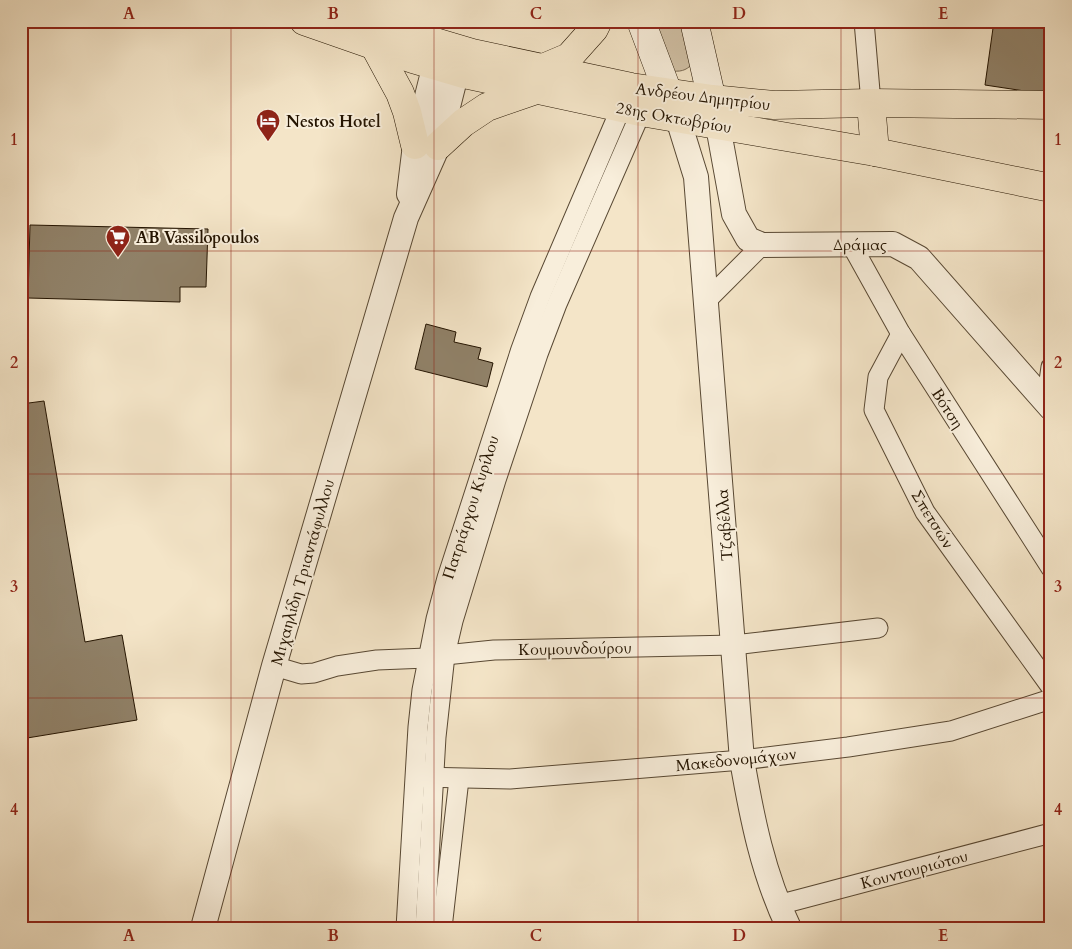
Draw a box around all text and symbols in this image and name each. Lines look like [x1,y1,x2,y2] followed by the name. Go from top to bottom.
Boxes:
[123,3,135,25] text: A
[327,3,339,25] text: B
[530,3,542,25] text: C
[732,3,746,25] text: D
[938,3,948,25] text: E
[634,78,771,116] street label: Ανδρέου Δημητρίου
[614,97,733,139] street label: 28ης Οκτωβρίου
[255,108,281,142] hotel icon: Nestos Hotel
[286,111,381,133] place label: Nestos Hotel
[10,129,18,151] text: 1
[1054,129,1062,151] text: 1
[105,224,131,258] supermarket icon: AB Vassilopoulos
[136,227,259,249] place label: AB Vassilopoulos
[833,234,887,256] street label: Δράμας
[10,352,18,374] text: 2
[1054,352,1062,374] text: 2
[926,384,968,433] street label: Βότση
[437,433,505,582] street label: Πατριάρχου Κυρίλου
[266,476,340,668] street label: Μιχαηλίδη Τριαντάφυλλου
[906,486,959,553] street label: Σπετσών
[711,488,738,562] street label: Τζαβέλλα
[10,576,18,598] text: 3
[1054,576,1062,598] text: 3
[518,637,632,661] street label: Κουμουνδούρου
[675,743,798,777] street label: Μακεδονομάχων
[10,799,18,821] text: 4
[1054,799,1062,821] text: 4
[858,845,970,895] street label: Κουντουριώτου
[123,925,135,947] text: A
[327,925,339,947] text: B
[530,925,542,947] text: C
[732,925,746,947] text: D
[938,925,948,947] text: E

